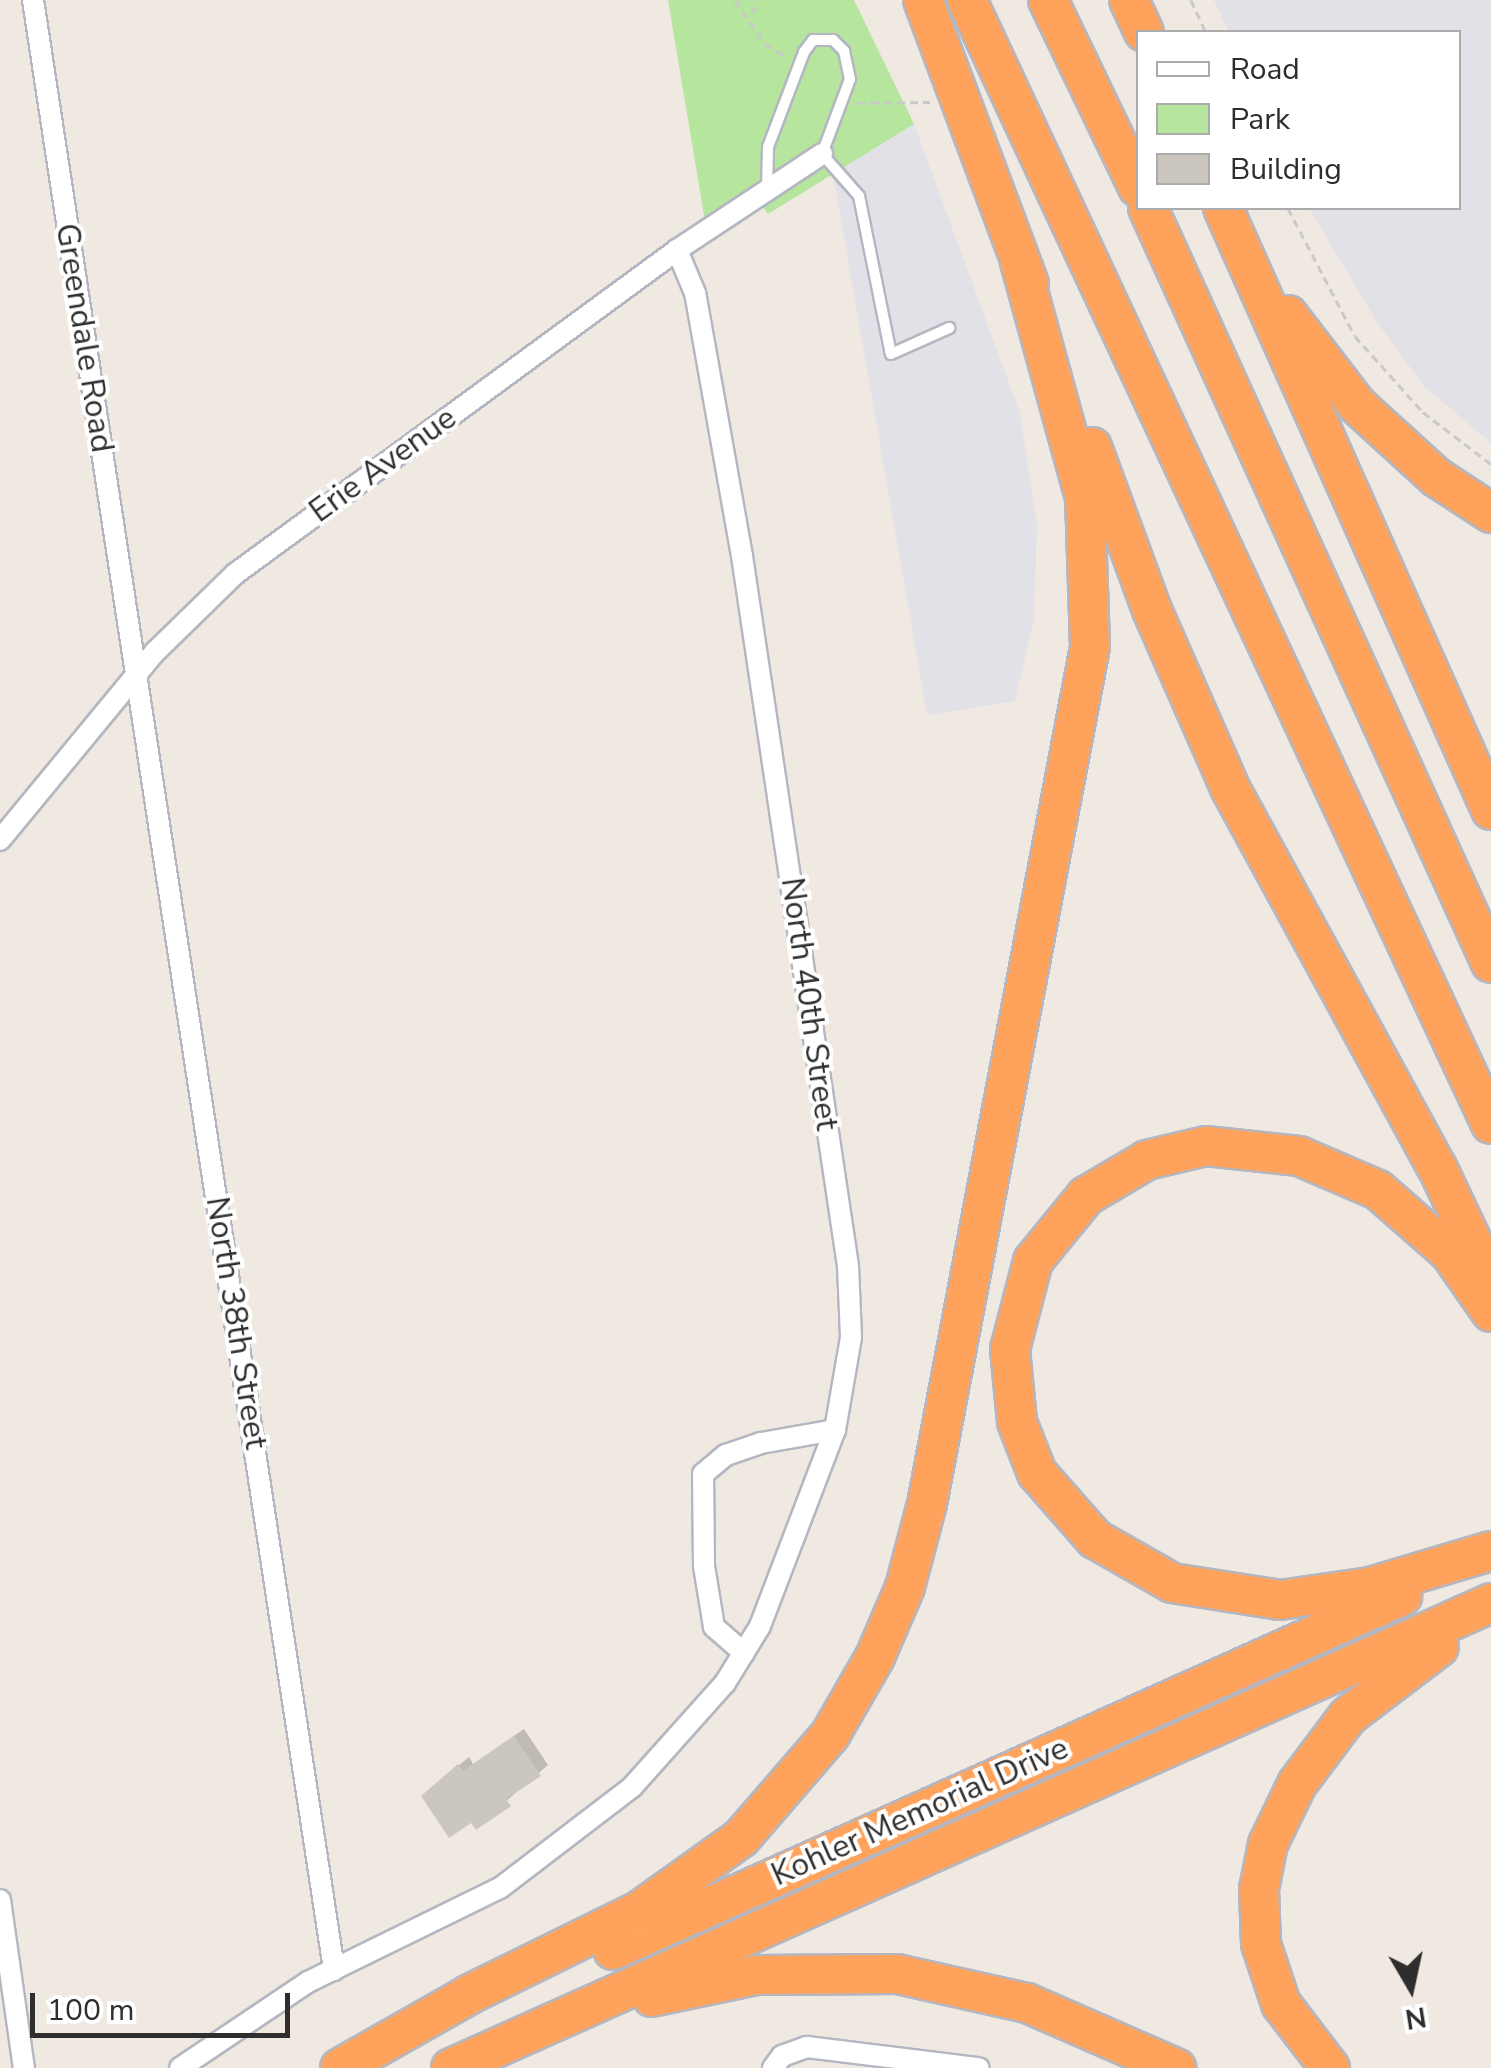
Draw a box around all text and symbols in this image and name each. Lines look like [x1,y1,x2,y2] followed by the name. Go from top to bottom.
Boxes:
[1136,30,1461,210] legend
[1230,49,1300,90] text: Road
[1230,99,1290,140] text: Park
[1230,149,1342,190] text: Building
[47,221,121,455] street label: Greendale Road
[302,399,464,531] street label: Erie Avenue
[772,875,846,1133] street label: North 40th Street
[197,1194,275,1452] street label: North 38th Street
[766,1729,1074,1895] street label: Kohler Memorial Drive
[1361,1938,1461,2038] north arrow
[35,1973,295,2035] scale bar
[47,1990,134,2031] text: 100 m
[1402,1997,1429,2038] text: N

